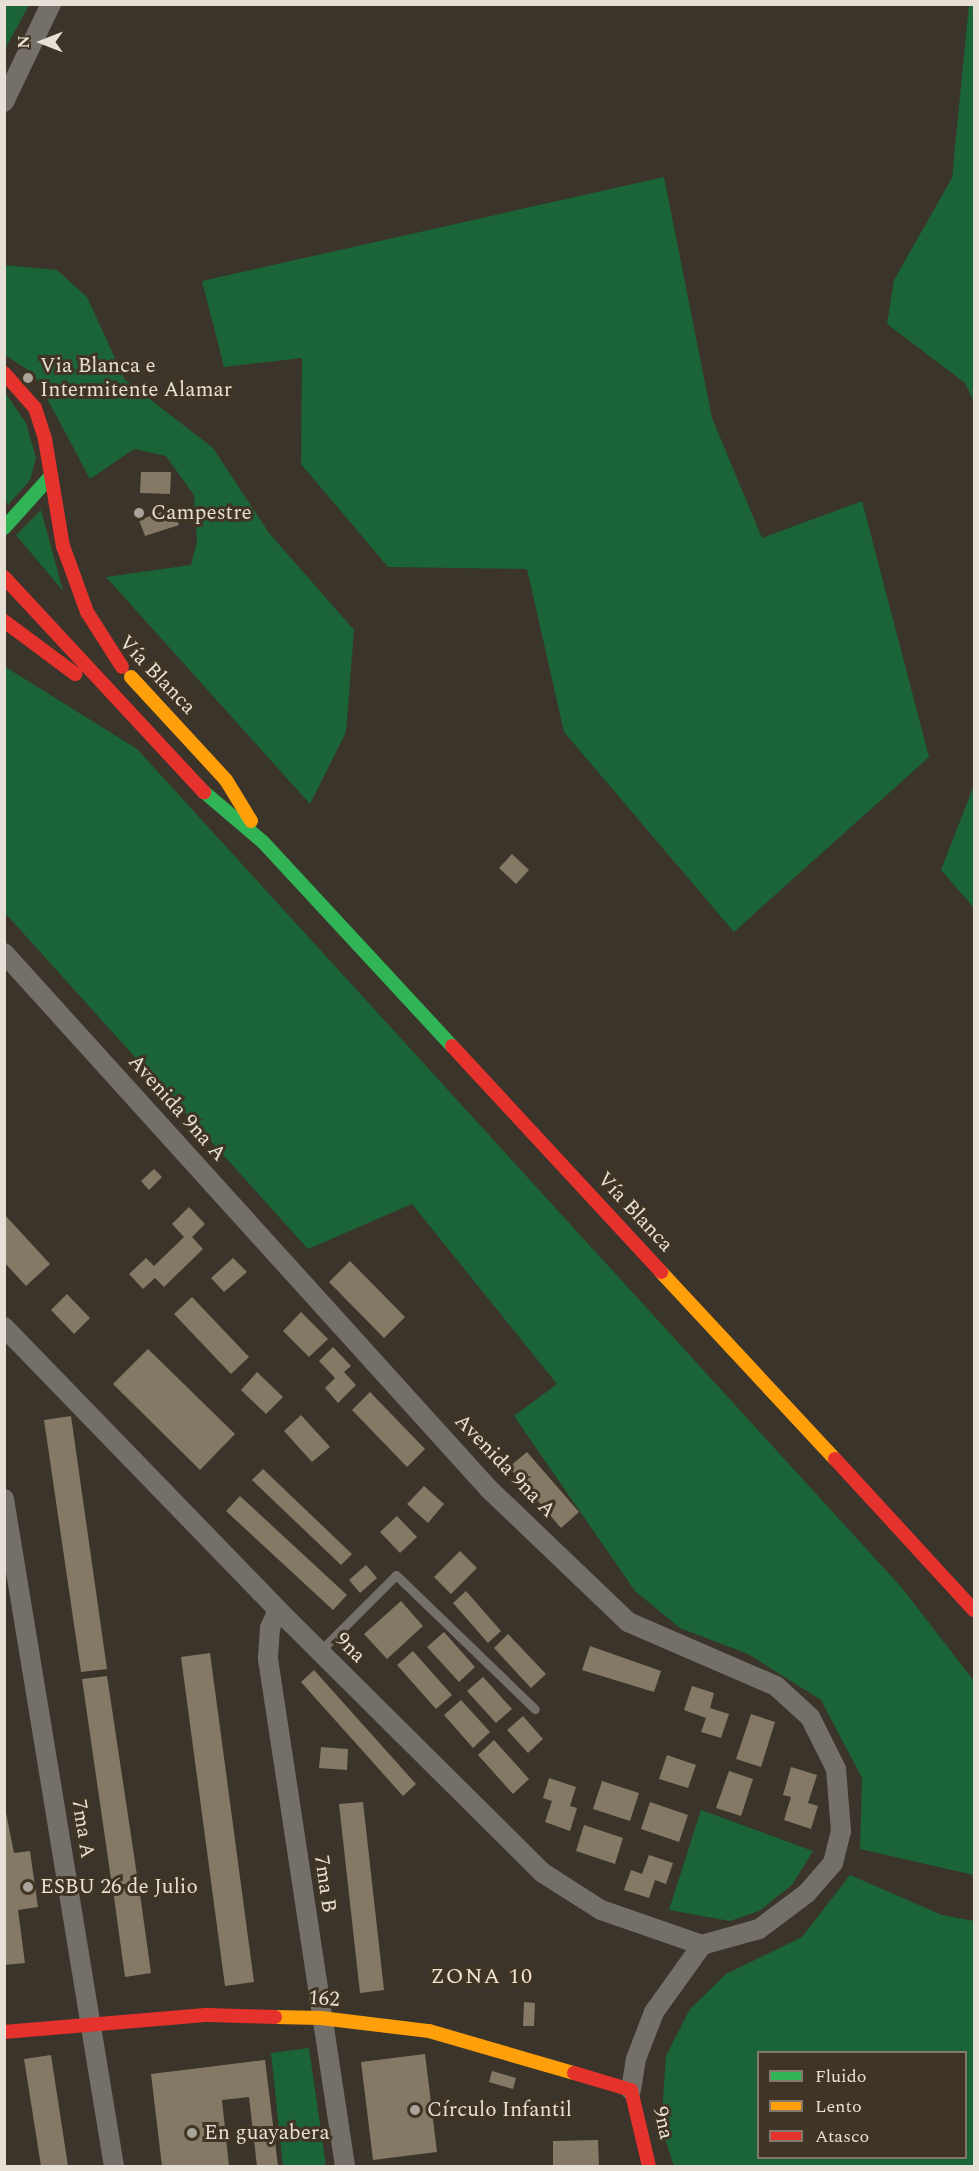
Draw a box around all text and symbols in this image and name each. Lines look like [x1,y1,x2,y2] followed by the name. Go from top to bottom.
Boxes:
[12,12,72,72] north arrow
[12,35,36,49] text: N
[40,353,232,403] place label: Via Blanca e Intermitente Alamar
[21,371,35,385] marker: Via Blanca e Intermitente Alamar
[151,500,252,526] place label: Campestre
[132,506,146,520] marker: Campestre
[113,630,201,720] street label: Vía Blanca
[122,1049,232,1167] street label: Avenida 9na A
[592,1167,678,1257] street label: Vía Blanca
[449,1409,561,1523] street label: Avenida 9na A
[329,1627,371,1669] street label: 9na
[66,1798,100,1860] street label: 7ma A
[309,1854,341,1914] street label: 7ma B
[40,1874,198,1900] place label: ESBU 26 de Julio
[21,1880,35,1894] marker: ESBU 26 de Julio
[431,1964,533,1990] district label: ZONA 10
[307,1985,341,2013] street label: 162
[757,2051,967,2159] legend
[815,2063,867,2090] text: Fluido
[815,2093,862,2120] text: Lento
[427,2097,572,2123] place label: Círculo Infantil
[408,2103,422,2117] marker: Círculo Infantil
[647,2104,679,2142] street label: 9na
[204,2120,330,2146] place label: En guayabera
[815,2123,869,2150] text: Atasco
[185,2126,199,2140] marker: En guayabera

